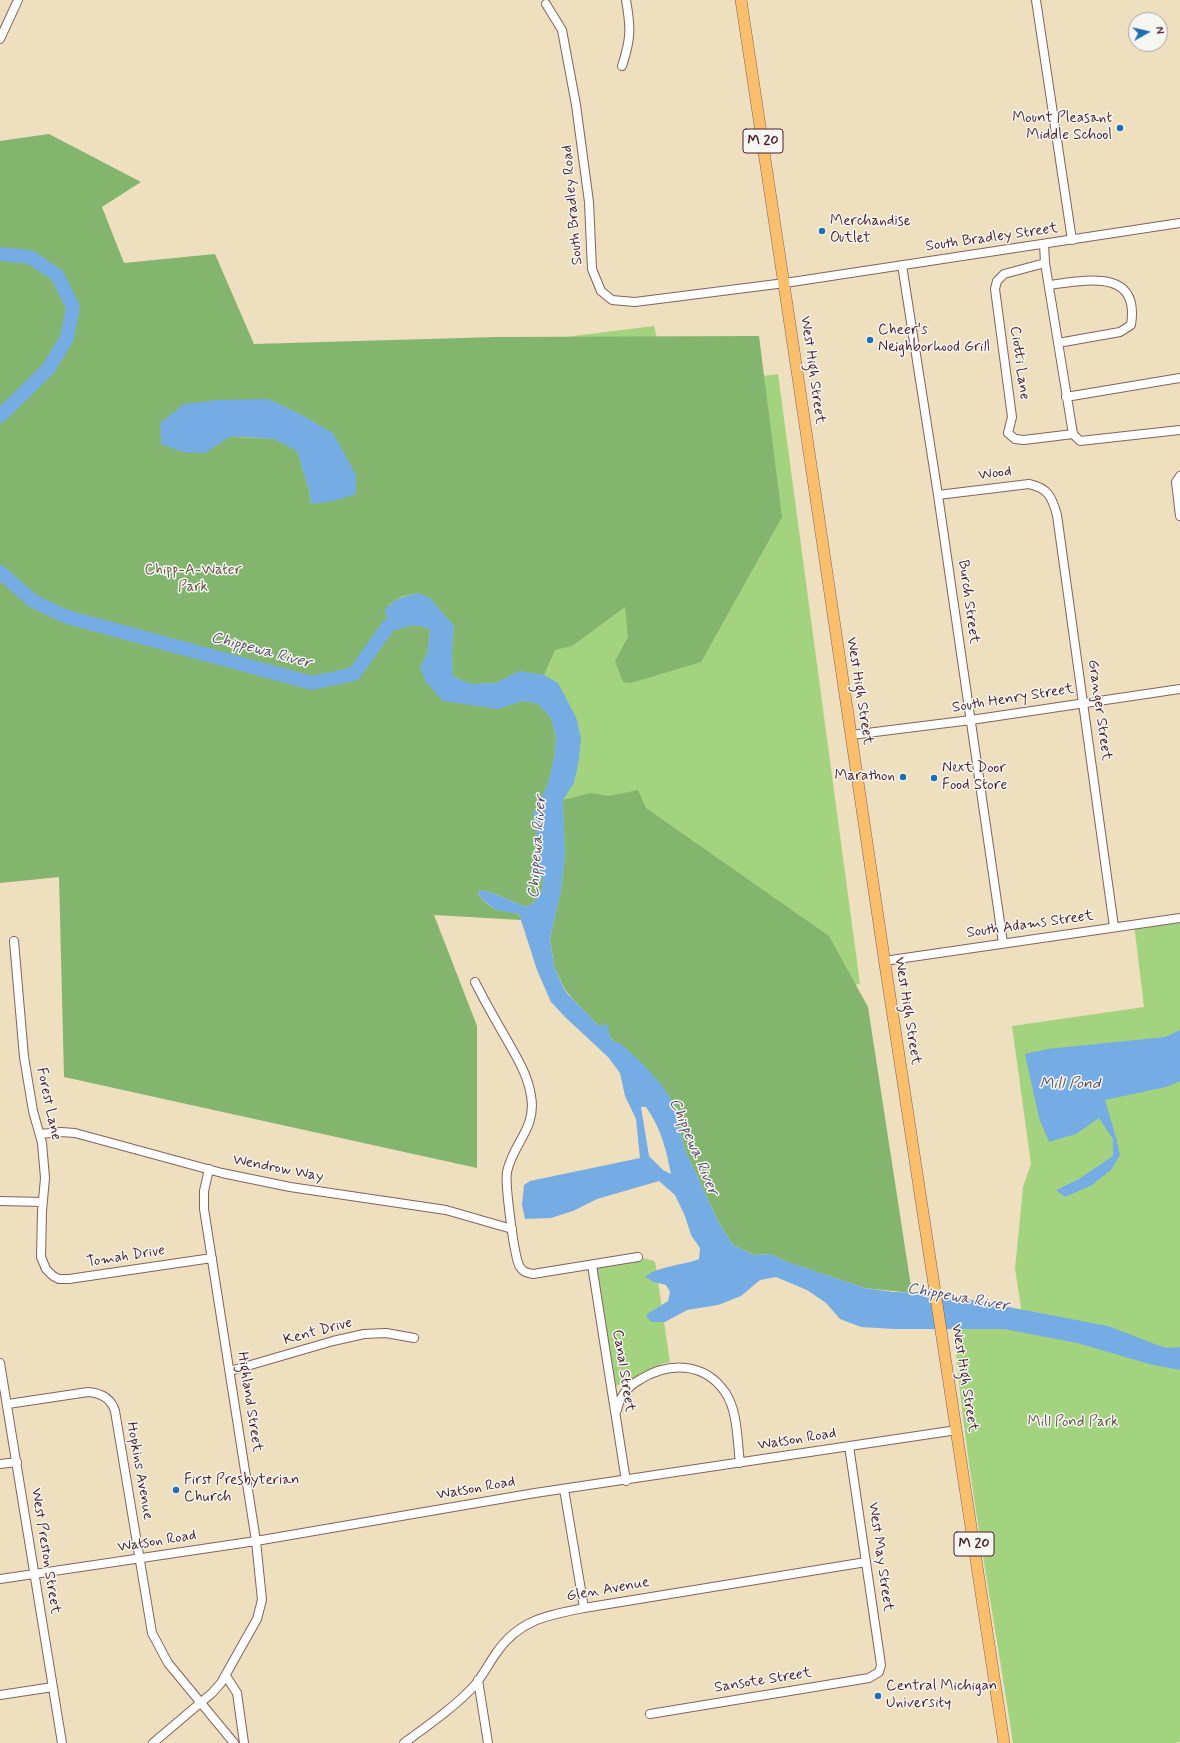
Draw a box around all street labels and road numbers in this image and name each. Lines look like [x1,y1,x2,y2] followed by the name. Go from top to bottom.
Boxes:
[743,129,783,153] road number: M 20
[559,144,587,266] street label: South Bradley Road
[925,220,1059,256] street label: South Bradley Street
[796,315,828,425] street label: West High Street
[1005,325,1033,401] street label: Ciotti Lane
[977,463,1013,485] street label: Wood
[953,559,983,645] street label: Burch Street
[842,636,876,746] street label: West High Street
[1083,658,1115,762] street label: Granger Street
[951,680,1075,718] street label: South Henry Street
[965,907,1095,943] street label: South Adams Street
[890,956,924,1066] street label: West High Street
[32,1066,64,1142] street label: Forest Lane
[231,1151,325,1187] street label: Wendrow Way
[86,1242,166,1272] street label: Tomah Drive
[282,1314,354,1350] street label: Kent Drive
[947,1323,981,1433] street label: West High Street
[608,1328,638,1414] street label: Canal Street
[232,1351,266,1453] street label: Highland Street
[122,1421,156,1521] street label: Hopkins Avenue
[756,1425,838,1455] street label: Watson Road
[435,1473,517,1505] street label: Watson Road
[26,1487,64,1615] street label: West Preston Street
[863,1501,897,1613] street label: West May Street
[116,1527,198,1557] street label: Watson Road
[954,1532,994,1556] road number: M 20
[565,1574,651,1606] street label: Glen Avenue
[713,1664,813,1698] street label: Sansote Street

